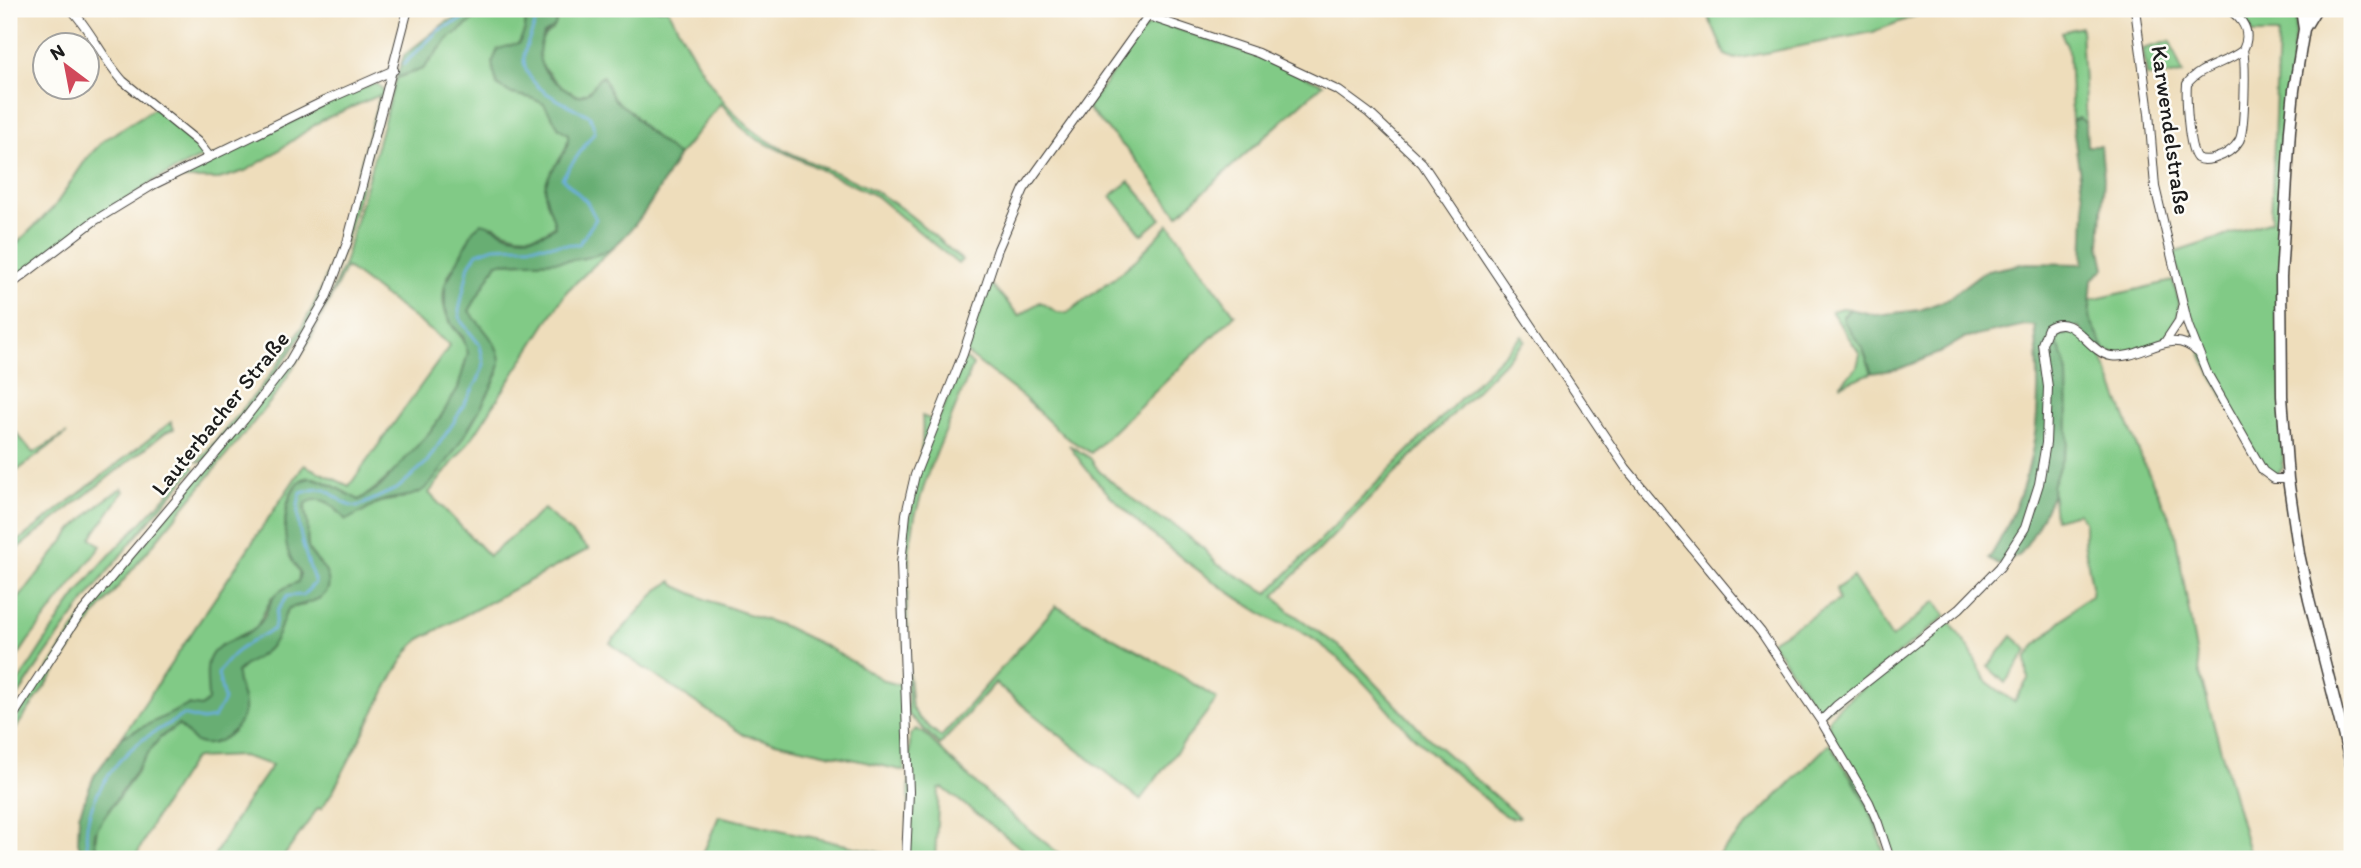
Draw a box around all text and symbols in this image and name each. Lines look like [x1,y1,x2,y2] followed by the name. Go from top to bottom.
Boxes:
[32,32,102,102] north arrow
[46,39,69,65] text: N
[2145,44,2197,216] street label: Karwendelstraße
[145,325,295,501] street label: Lauterbacher Straße

